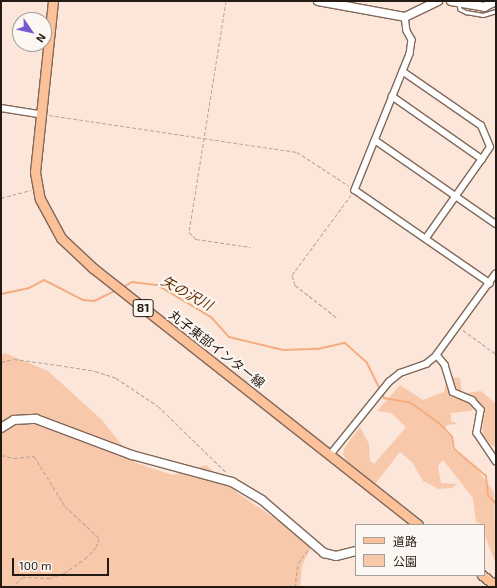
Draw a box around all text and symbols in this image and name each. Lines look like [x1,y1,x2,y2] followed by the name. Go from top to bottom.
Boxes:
[12,12,52,52] north arrow
[34,31,49,45] text: N
[158,272,216,314] water label: 矢の沢川
[132,298,154,318] road number: 81
[166,307,268,391] street label: 丸子東部インター線
[355,524,485,576] legend
[393,534,417,548] text: 道路
[14,550,111,576] scale bar
[393,554,417,568] text: 公園
[19,558,51,572] text: 100 m

